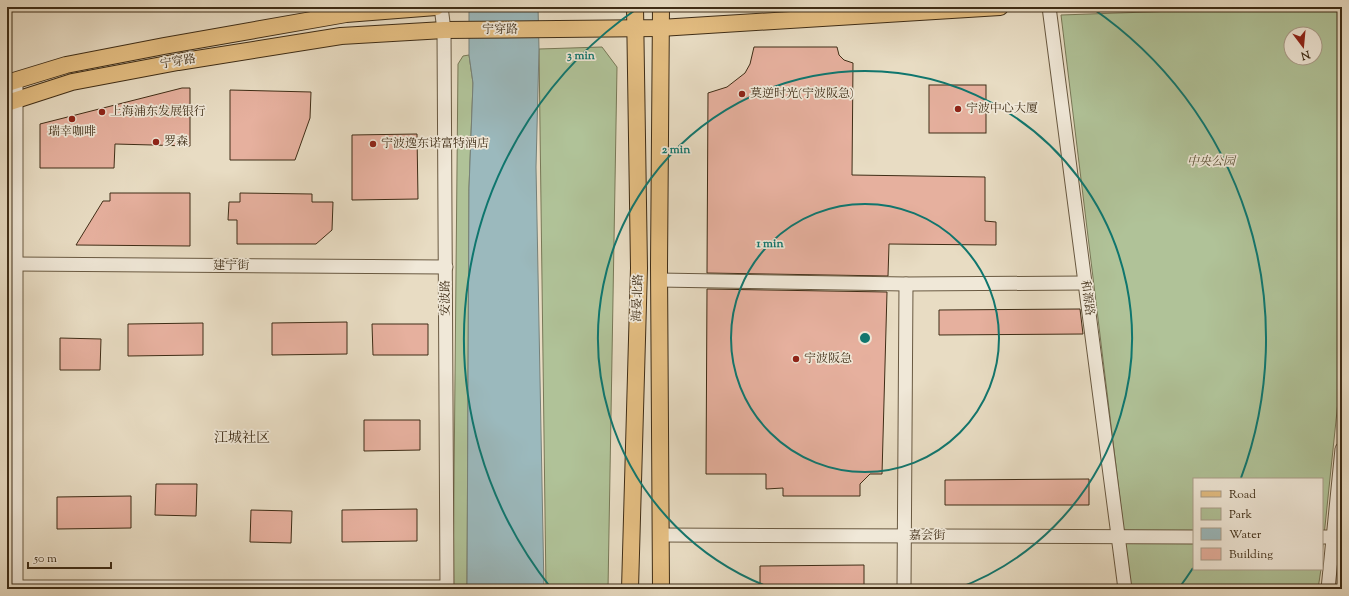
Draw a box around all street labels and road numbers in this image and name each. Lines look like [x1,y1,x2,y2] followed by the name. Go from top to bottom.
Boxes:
[482,21,518,39] street label: 宁穿路
[159,50,197,74] street label: 宁穿路
[213,257,250,275] street label: 建宁街
[628,274,648,322] street label: 海晏北路
[1076,279,1098,317] street label: 和源路
[437,280,455,316] street label: 安波路
[909,527,946,545] street label: 嘉会街

